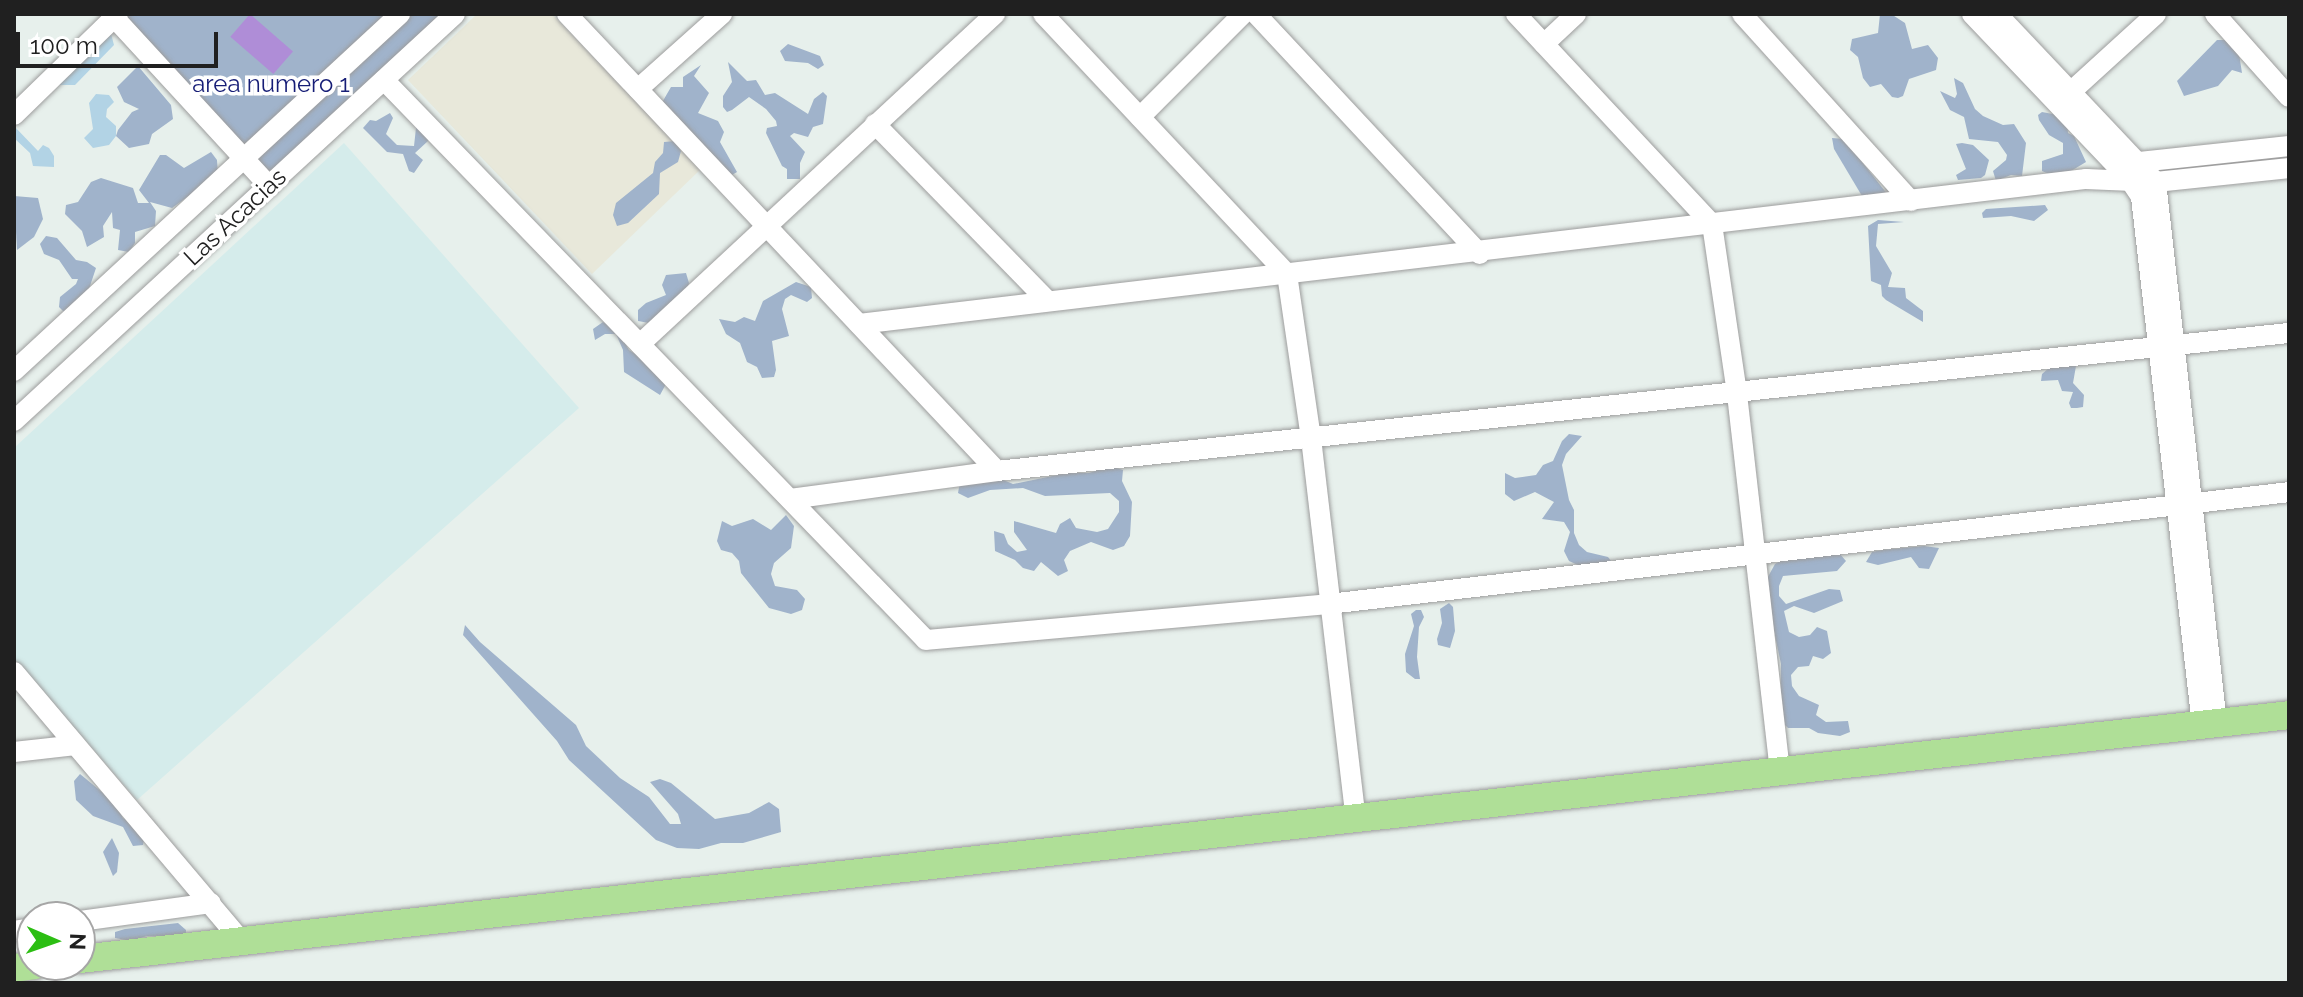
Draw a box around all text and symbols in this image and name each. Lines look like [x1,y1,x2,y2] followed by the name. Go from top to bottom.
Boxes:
[20,16,222,66] scale bar
[30,31,98,60] text: 100 m
[192,70,350,98] park label: area numero 1
[178,162,292,272] street label: Las Acacias
[16,901,96,981] north arrow
[65,933,91,951] text: N

